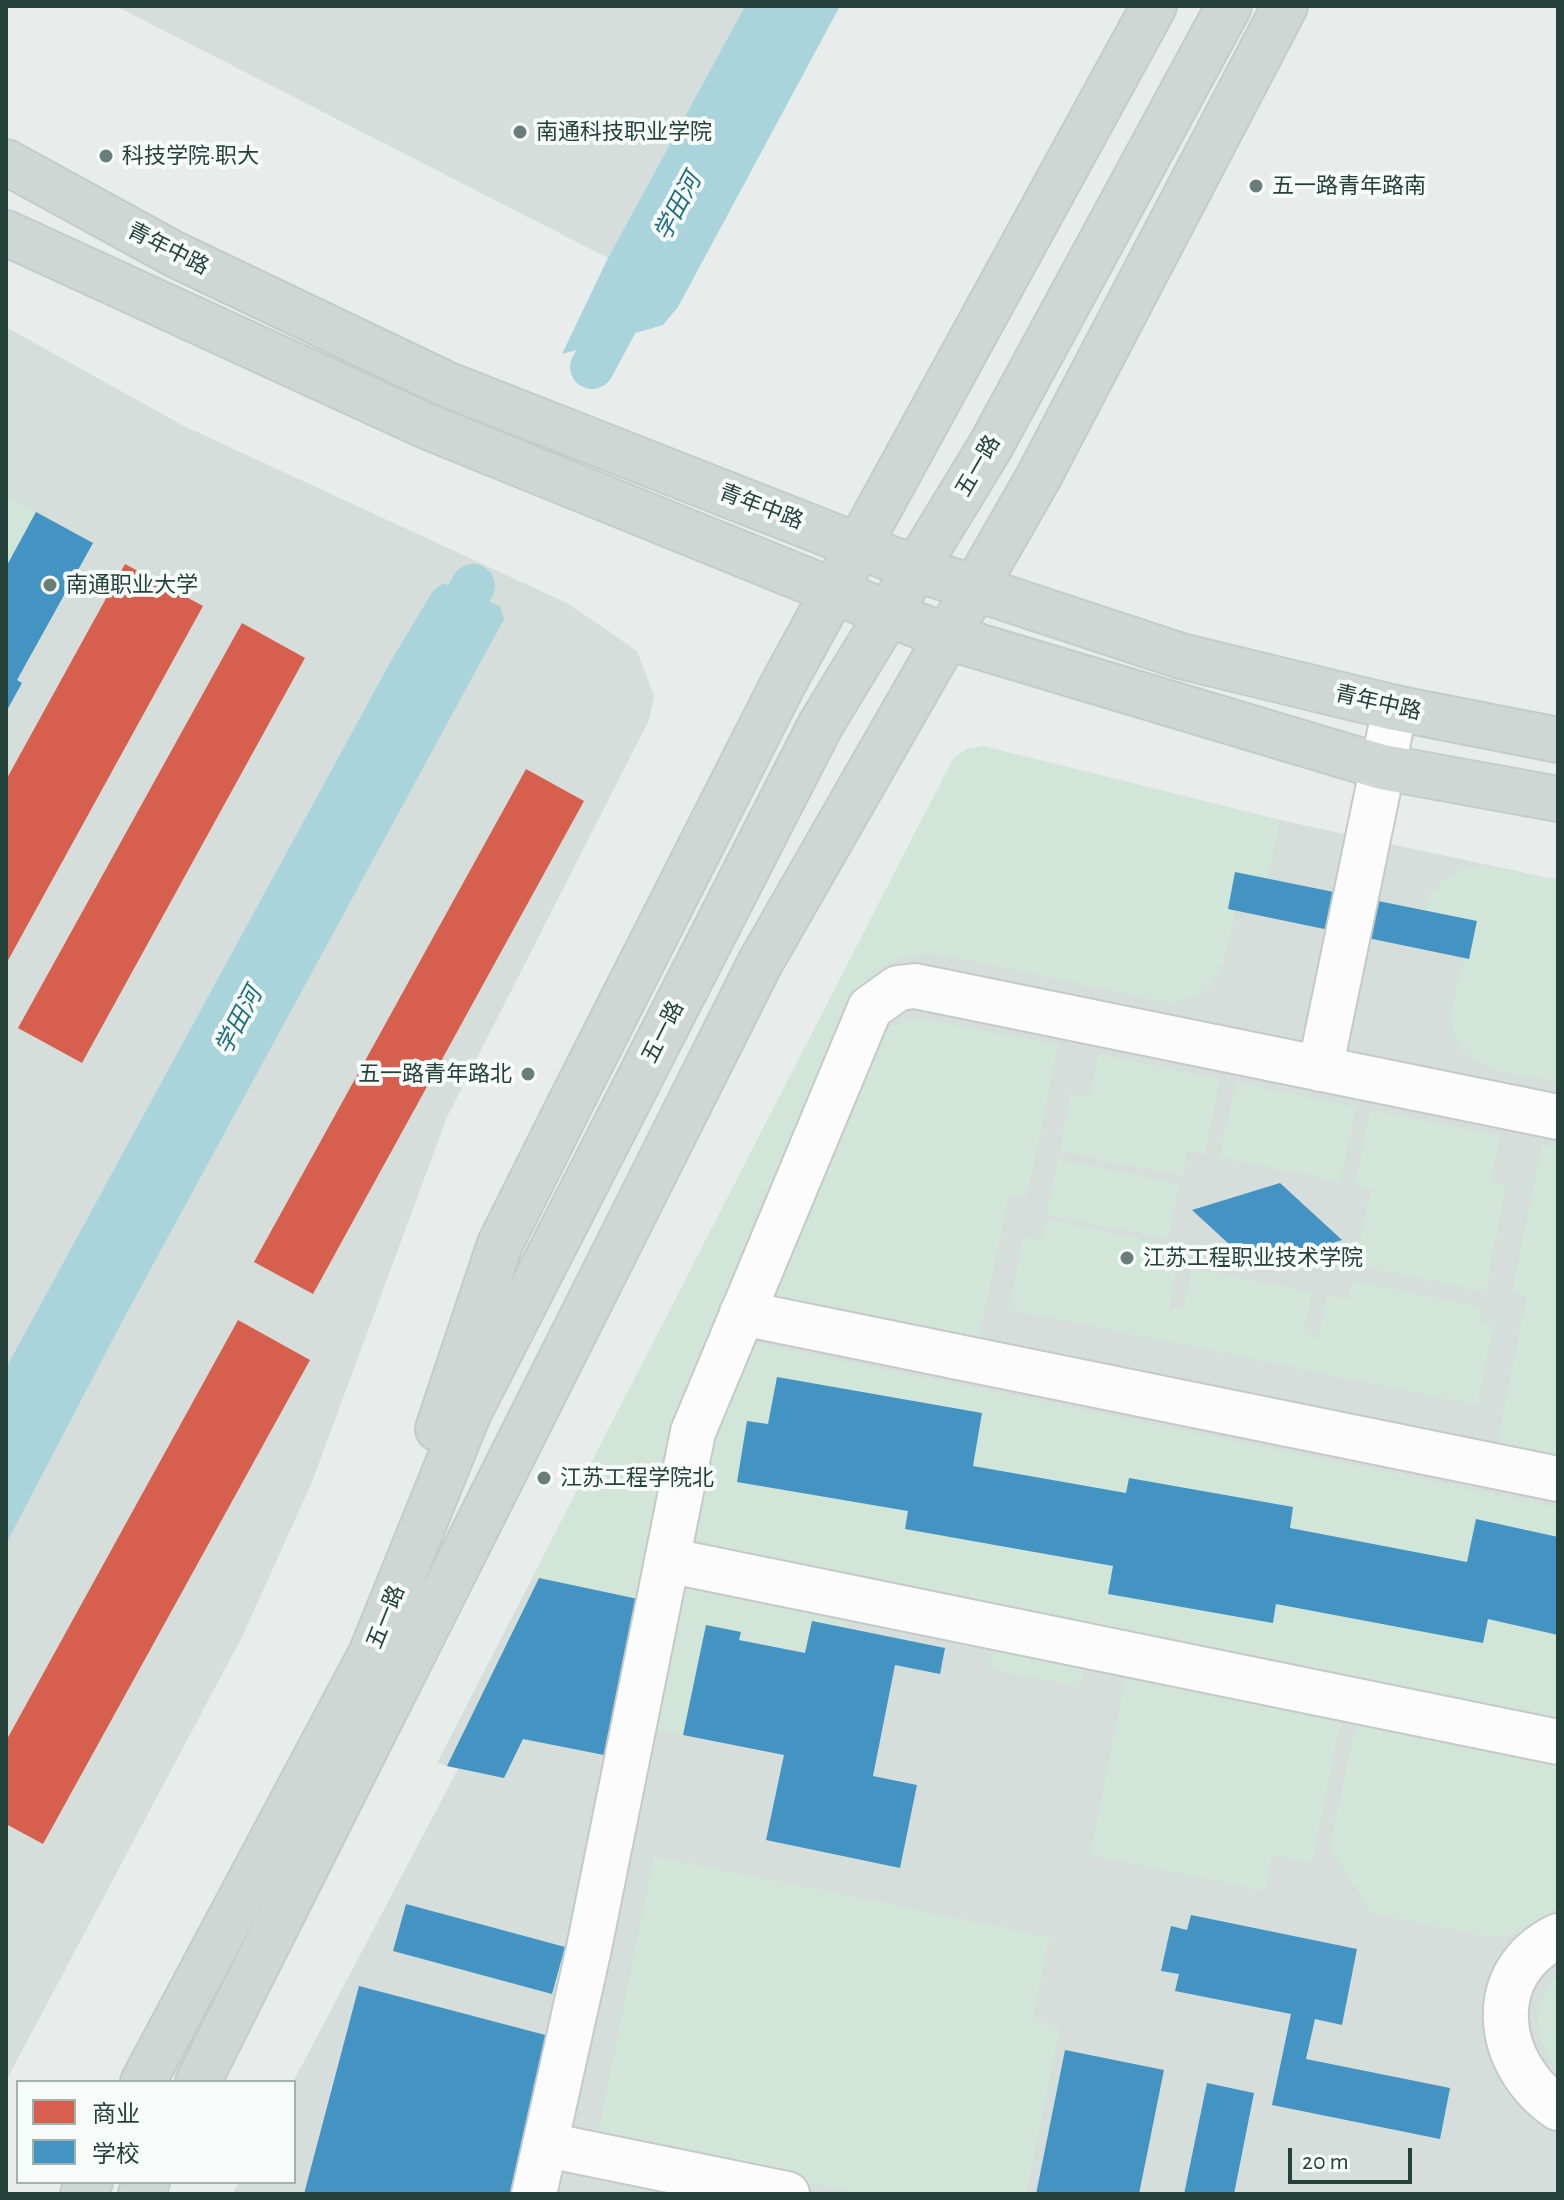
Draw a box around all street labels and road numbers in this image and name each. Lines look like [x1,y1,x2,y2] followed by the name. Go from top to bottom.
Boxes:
[123,217,213,281] street label: 青年中路
[950,431,1006,501] street label: 五一路
[715,479,807,535] street label: 青年中路
[1332,680,1424,726] street label: 青年中路
[636,997,690,1067] street label: 五一路
[361,1581,411,1653] street label: 五一路

